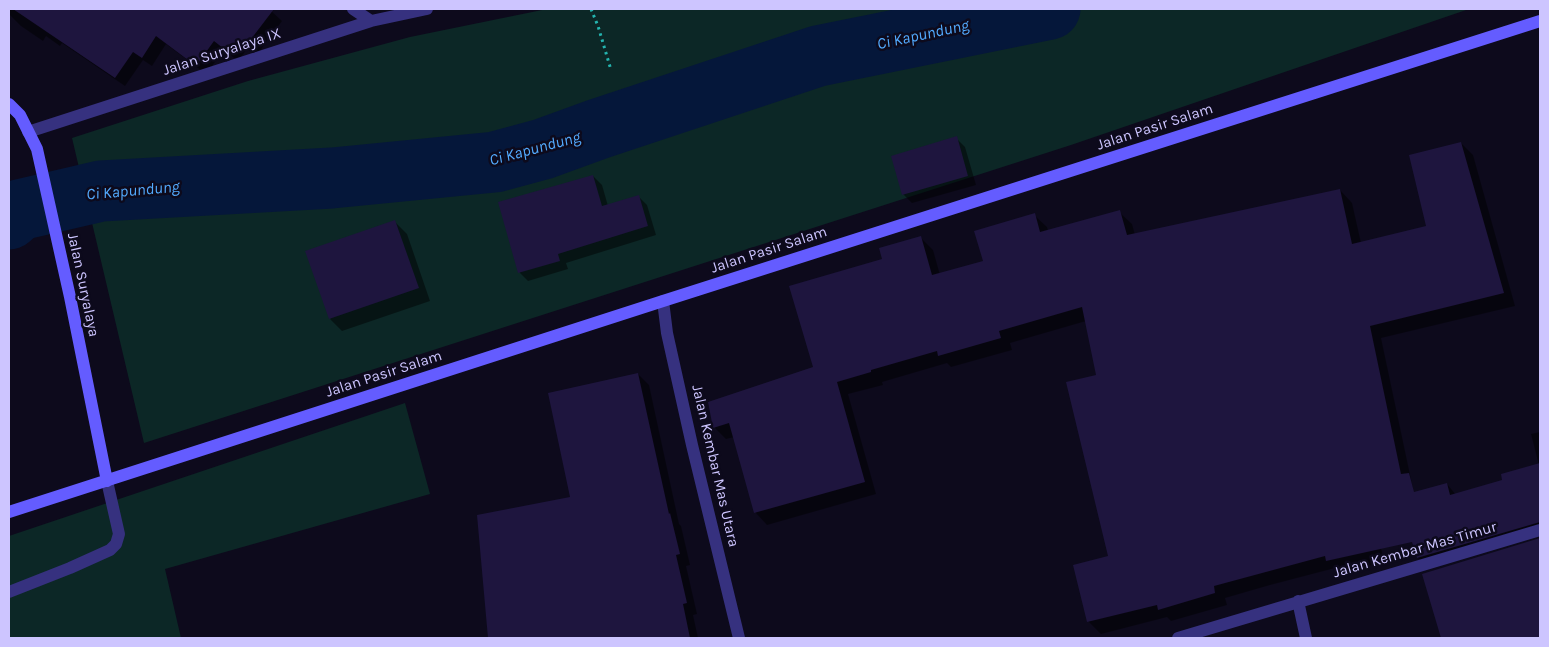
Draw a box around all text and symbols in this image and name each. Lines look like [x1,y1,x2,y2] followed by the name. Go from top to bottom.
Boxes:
[875,16,971,54] water label: Ci Kapundung
[161,24,283,80] street label: Jalan Suryalaya IX
[1095,100,1215,154] street label: Jalan Pasir Salam
[487,128,583,170] water label: Ci Kapundung
[86,177,180,205] water label: Ci Kapundung
[709,223,829,277] street label: Jalan Pasir Salam
[63,231,103,339] street label: Jalan Suryalaya
[324,347,444,401] street label: Jalan Pasir Salam
[688,383,742,549] street label: Jalan Kembar Mas Utara
[1331,518,1499,582] street label: Jalan Kembar Mas Timur

